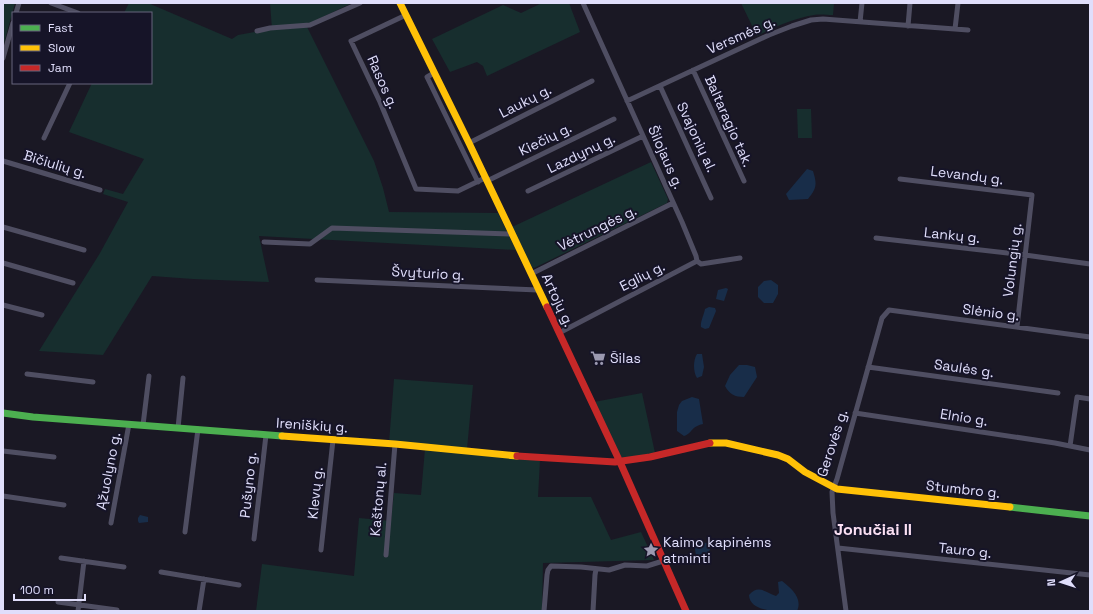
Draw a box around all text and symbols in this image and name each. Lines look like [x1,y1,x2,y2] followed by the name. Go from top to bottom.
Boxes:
[12,12,152,84] legend
[704,12,778,58] street label: Versmės g.
[48,20,73,36] text: Fast
[48,40,75,56] text: Slow
[363,53,403,111] street label: Rasos g.
[48,60,72,76] text: Jam
[701,72,757,170] street label: Baltaragio tak.
[496,80,554,122] street label: Laukų g.
[673,99,721,175] street label: Svajonių al.
[516,118,574,160] street label: Kiečių g.
[644,123,688,191] street label: Šilojaus g.
[544,129,618,177] street label: Lazdynų g.
[21,146,89,182] street label: Bičiulių g.
[930,162,1004,188] street label: Levandų g.
[554,201,640,255] street label: Vėtrungės g.
[999,222,1025,298] street label: Volungių g.
[923,223,981,247] street label: Lankų g.
[616,257,668,295] street label: Eglių g.
[391,262,465,284] street label: Švyturio g.
[538,270,578,330] street label: Artojų g.
[962,300,1020,324] street label: Slėnio g.
[589,349,607,367] supermarket icon: Šilas
[610,349,641,367] place label: Šilas
[933,355,995,381] street label: Saulės g.
[939,404,989,430] street label: Elnio g.
[813,407,851,479] street label: Gerovės g.
[276,414,348,436] street label: Ireniškių g.
[92,431,124,511] street label: Ąžuolyno g.
[236,451,260,519] street label: Pušyno g.
[366,461,390,537] street label: Kaštonų al.
[303,466,327,520] street label: Klevų g.
[925,476,1001,502] street label: Stumbro g.
[834,519,912,540] district label: Jonučiai II
[663,533,771,567] place label: Kaimo kapinėms atminti
[938,538,992,562] street label: Tauro g.
[642,541,660,559] place icon: Kaimo kapinėms atminti
[1041,562,1081,602] north arrow
[14,576,85,602] scale bar
[1044,578,1058,587] text: N
[20,582,54,598] text: 100 m

